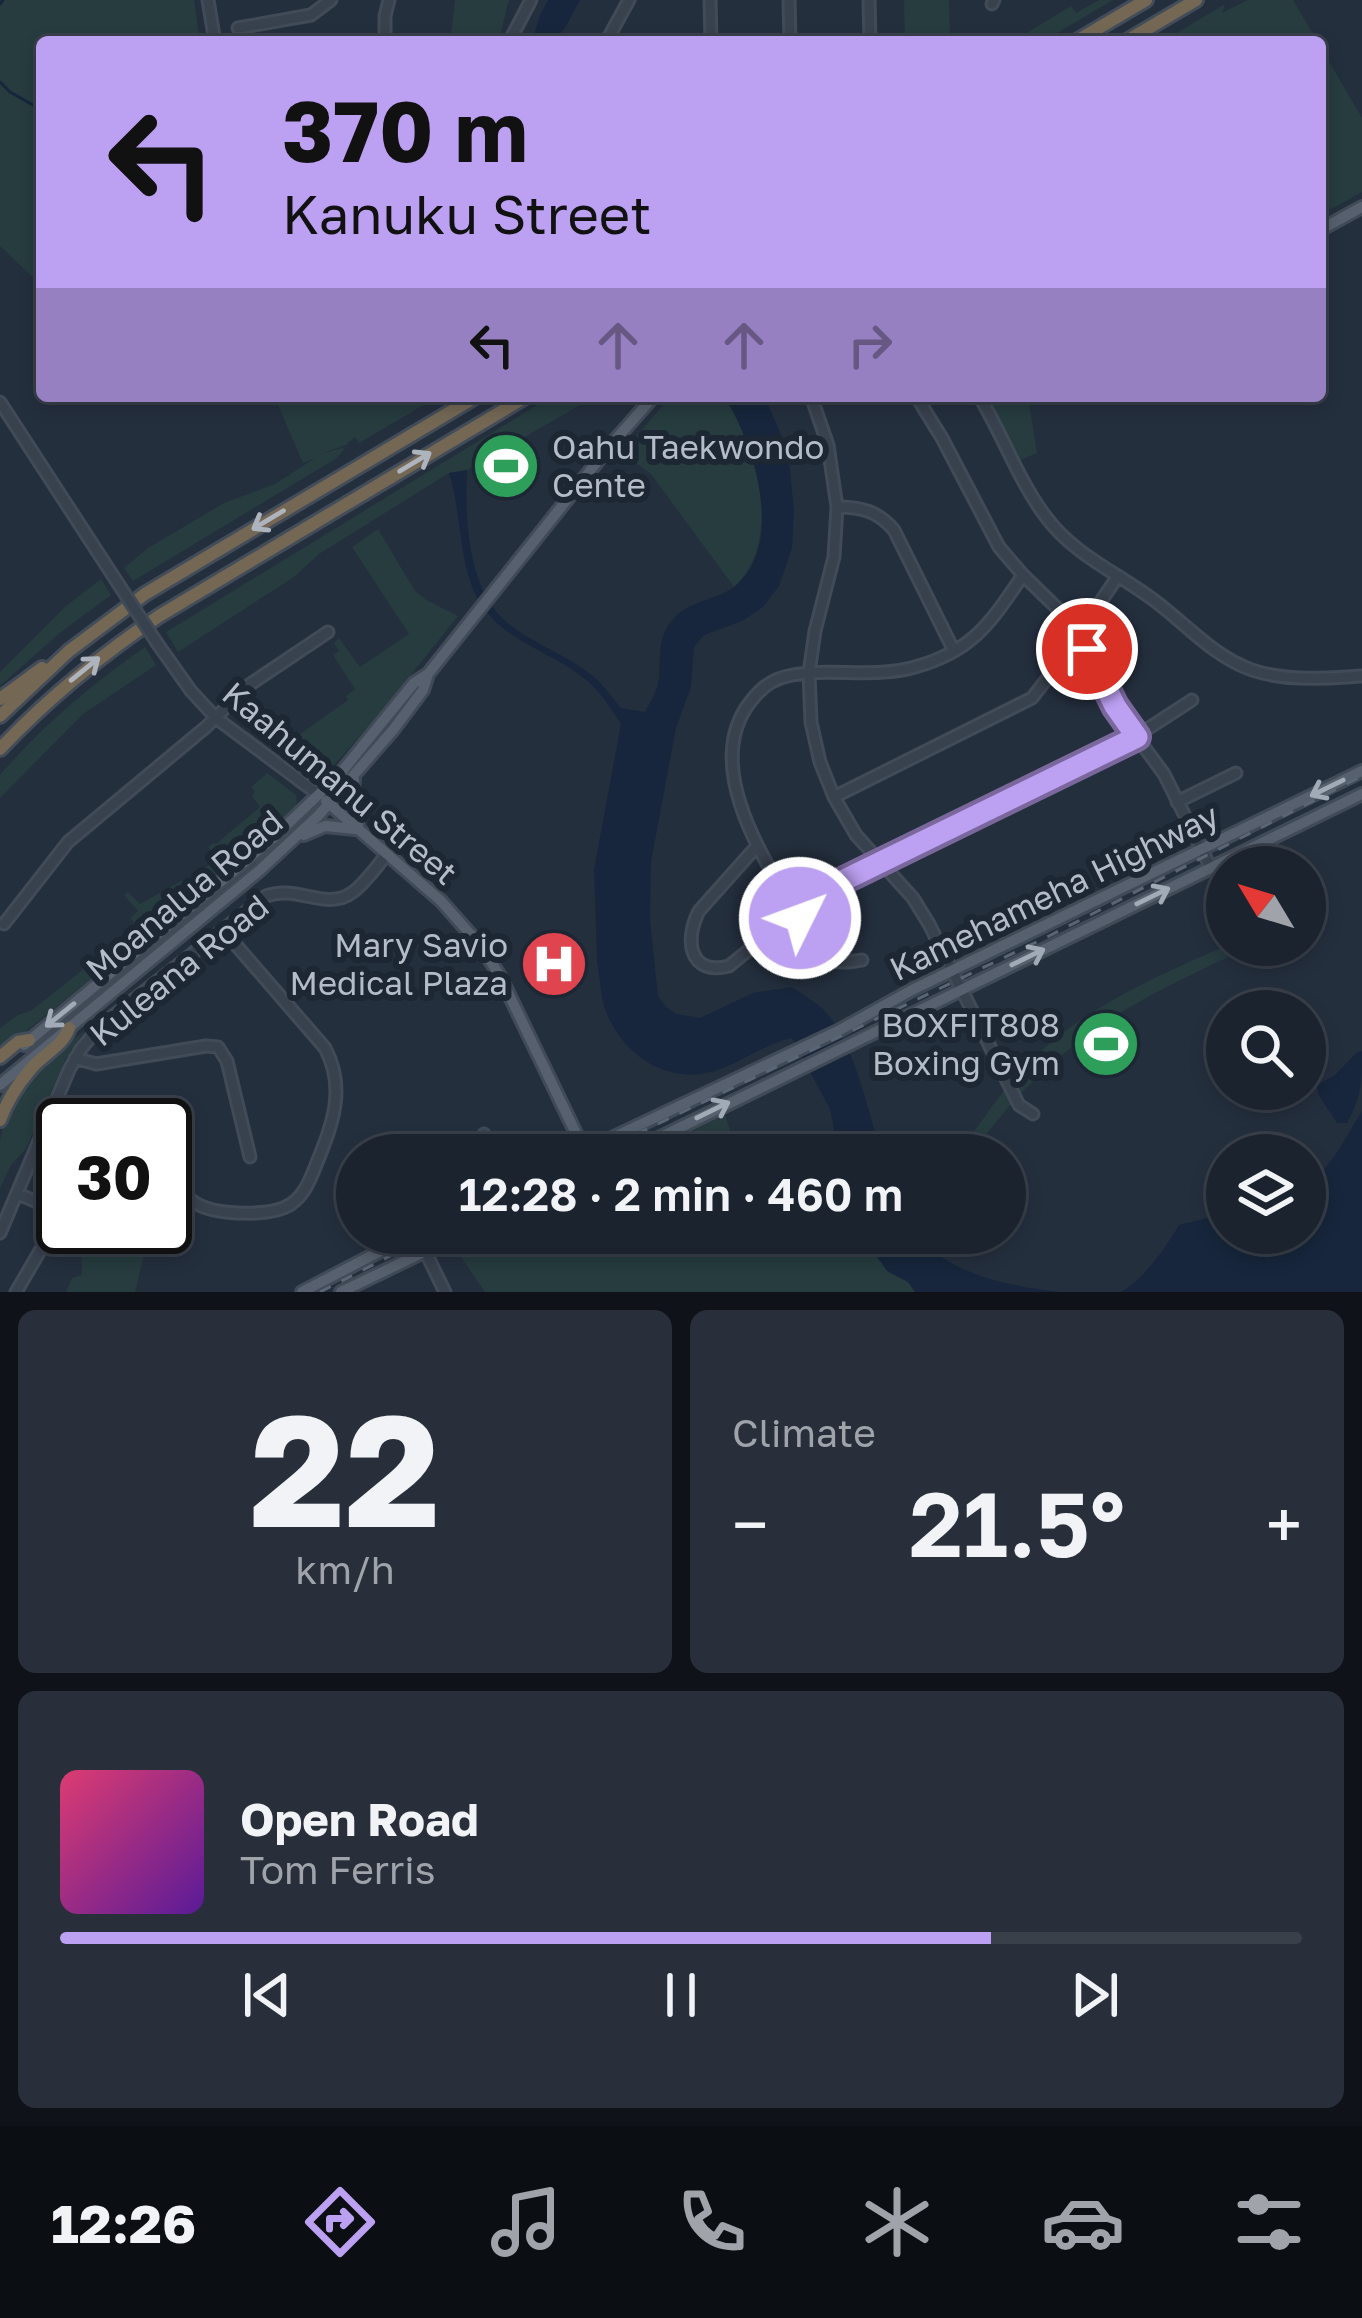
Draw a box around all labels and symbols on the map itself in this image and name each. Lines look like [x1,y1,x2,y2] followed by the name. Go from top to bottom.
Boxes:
[552,427,824,504] place label: Oahu Taekwondo Cente
[471,431,541,501] sports icon: Oahu Taekwondo Cente
[397,450,431,474] one-way arrow
[251,508,286,532] one-way arrow
[1036,598,1138,700] pin
[69,656,101,683] one-way arrow
[215,673,465,892] street label: Kaahumanu Street
[1309,778,1345,800] one-way arrow
[883,795,1224,988] street label: Kamehameha Highway
[78,801,290,988] street label: Moanalua Road
[1206,846,1326,966] north arrow
[737,855,863,981] position arrow
[1135,884,1170,907] one-way arrow
[82,886,276,1053] street label: Kuleana Road
[290,925,508,1002] place label: Mary Savio Medical Plaza
[519,929,589,999] hospital icon: Mary Savio Medical Plaza
[1010,945,1046,967] one-way arrow
[45,1001,77,1027] one-way arrow
[872,1005,1060,1082] place label: BOXFIT808 Boxing Gym
[1071,1009,1141,1079] sports icon: BOXFIT808 Boxing Gym
[695,1097,730,1120] one-way arrow
[36,1098,192,1254] speed limit sign: 30

